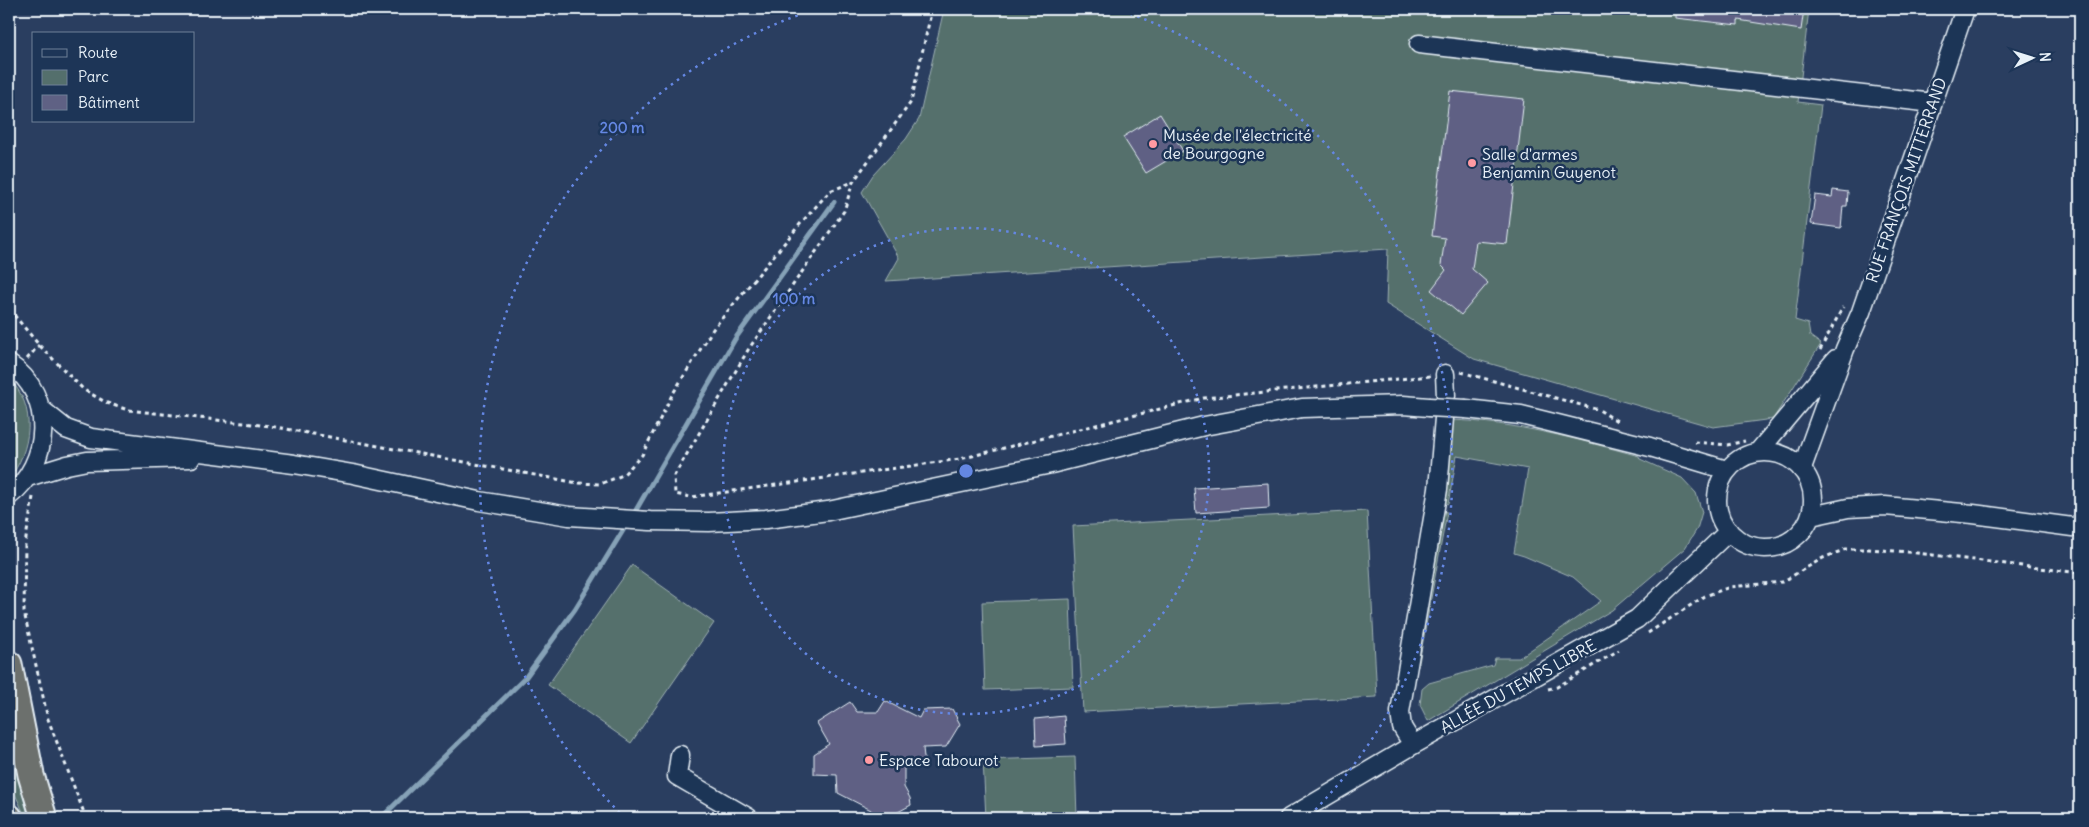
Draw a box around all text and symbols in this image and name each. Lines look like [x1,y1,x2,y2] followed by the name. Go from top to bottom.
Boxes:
[32,32,195,122] legend
[2006,32,2056,82] north arrow
[78,43,118,62] text: Route
[2036,52,2054,63] text: N
[78,67,109,86] text: Parc
[1861,75,1951,285] street label: RUE FRANÇOIS MITTERRAND
[78,93,140,112] text: Bâtiment
[600,118,644,137] text: 200 m
[1163,125,1312,163] place label: Musée de l'électricité de Bourgogne
[1147,138,1159,150] marker: Musée de l'électricité de Bourgogne
[1482,144,1616,182] place label: Salle d'armes Benjamin Guyenot
[1466,157,1478,169] marker: Salle d'armes Benjamin Guyenot
[773,289,815,308] text: 100 m
[957,462,975,480] centre of rings
[1437,635,1599,737] street label: ALLÉE DU TEMPS LIBRE
[879,750,999,770] place label: Espace Tabourot
[863,754,875,766] marker: Espace Tabourot

